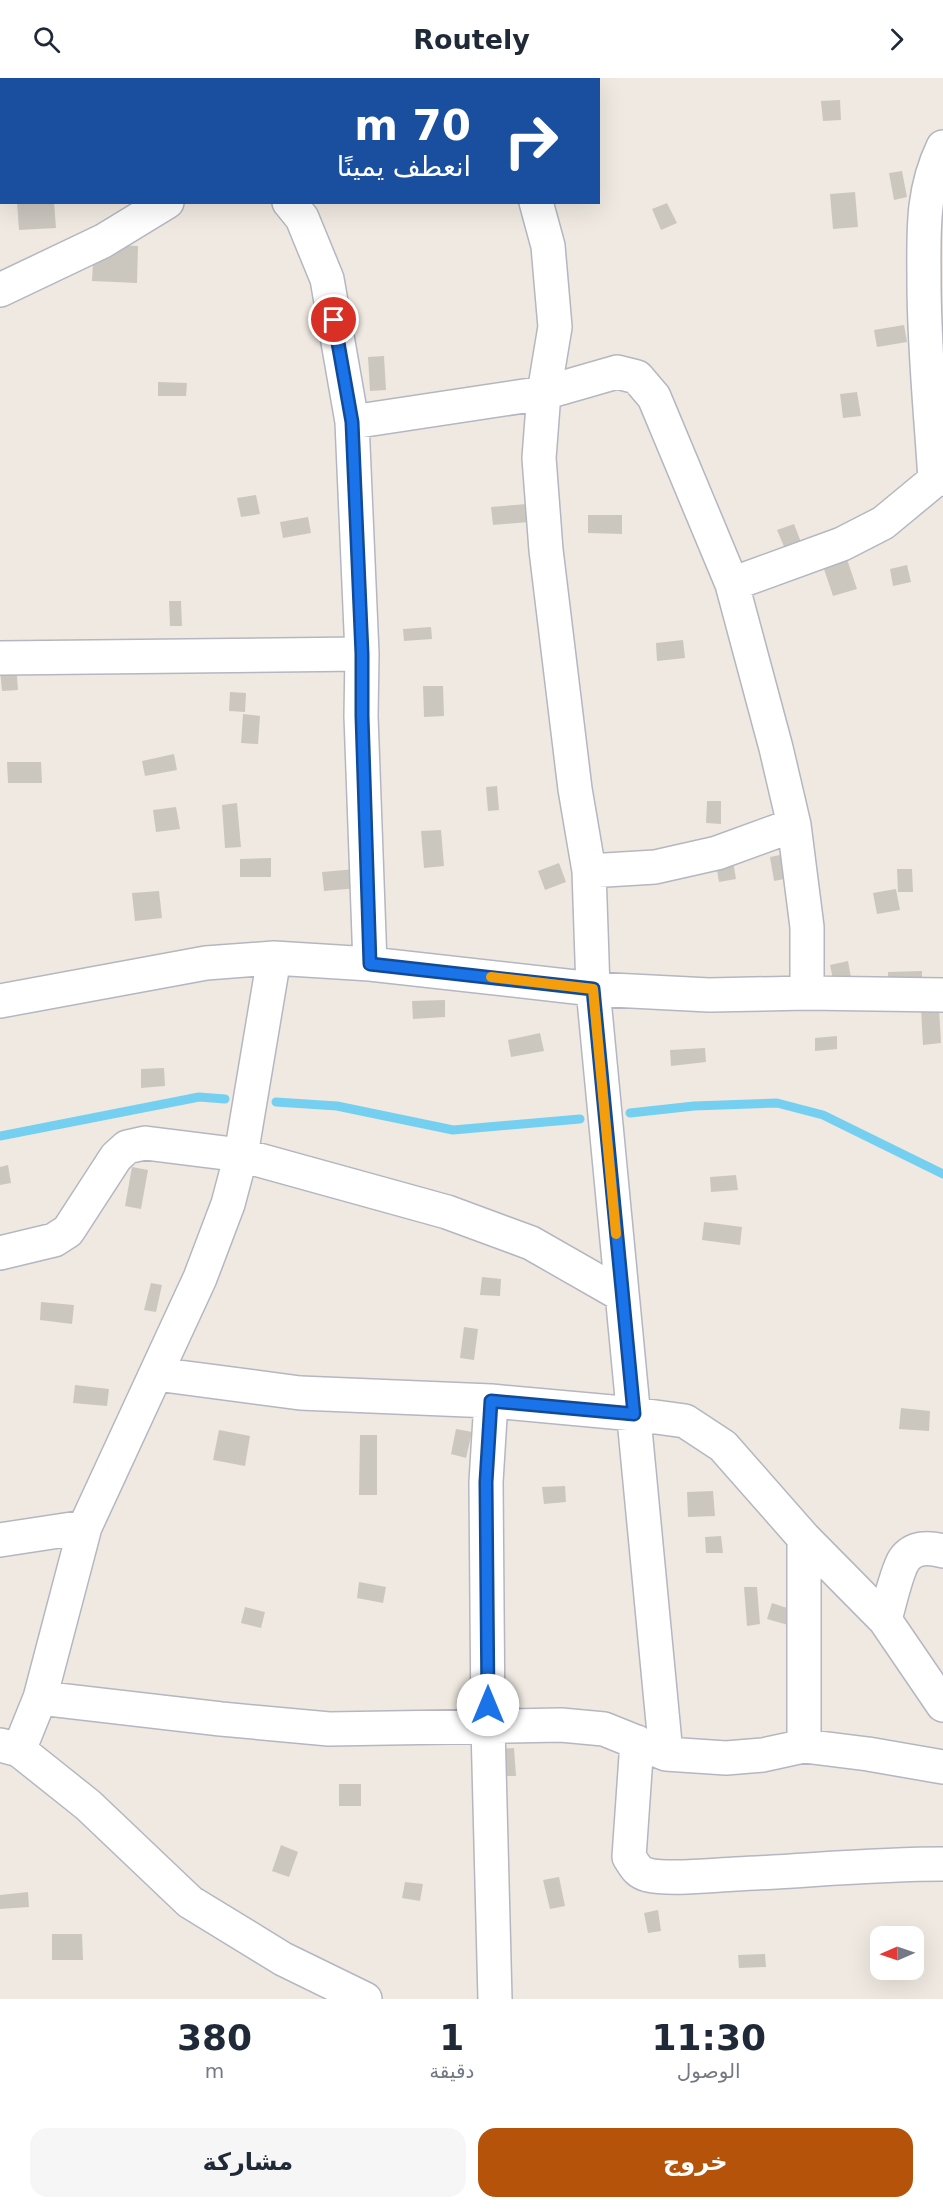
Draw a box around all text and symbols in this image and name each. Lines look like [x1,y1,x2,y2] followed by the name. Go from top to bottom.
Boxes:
[30,23,63,56] icon: search
[880,23,913,56] icon: forward
[413,24,530,55] text: Routely
[354,101,471,150] text: 70 m
[492,102,570,180] icon: right
[337,151,471,182] text: انعطف يمينًا
[308,294,359,345] pin
[317,303,350,336] icon: arrive
[456,1673,520,1737] position arrow
[870,1926,924,1980] north arrow
[870,1926,924,1980] map controls
[177,2017,252,2058] text: 380
[439,2017,464,2058] text: 1
[651,2017,766,2058] text: 11:30
[205,2059,224,2083] text: m
[429,2059,474,2083] text: دقيقة
[677,2059,741,2083] text: الوصول
[30,2128,466,2197] button: مشاركة
[478,2128,913,2197] button: خروج

